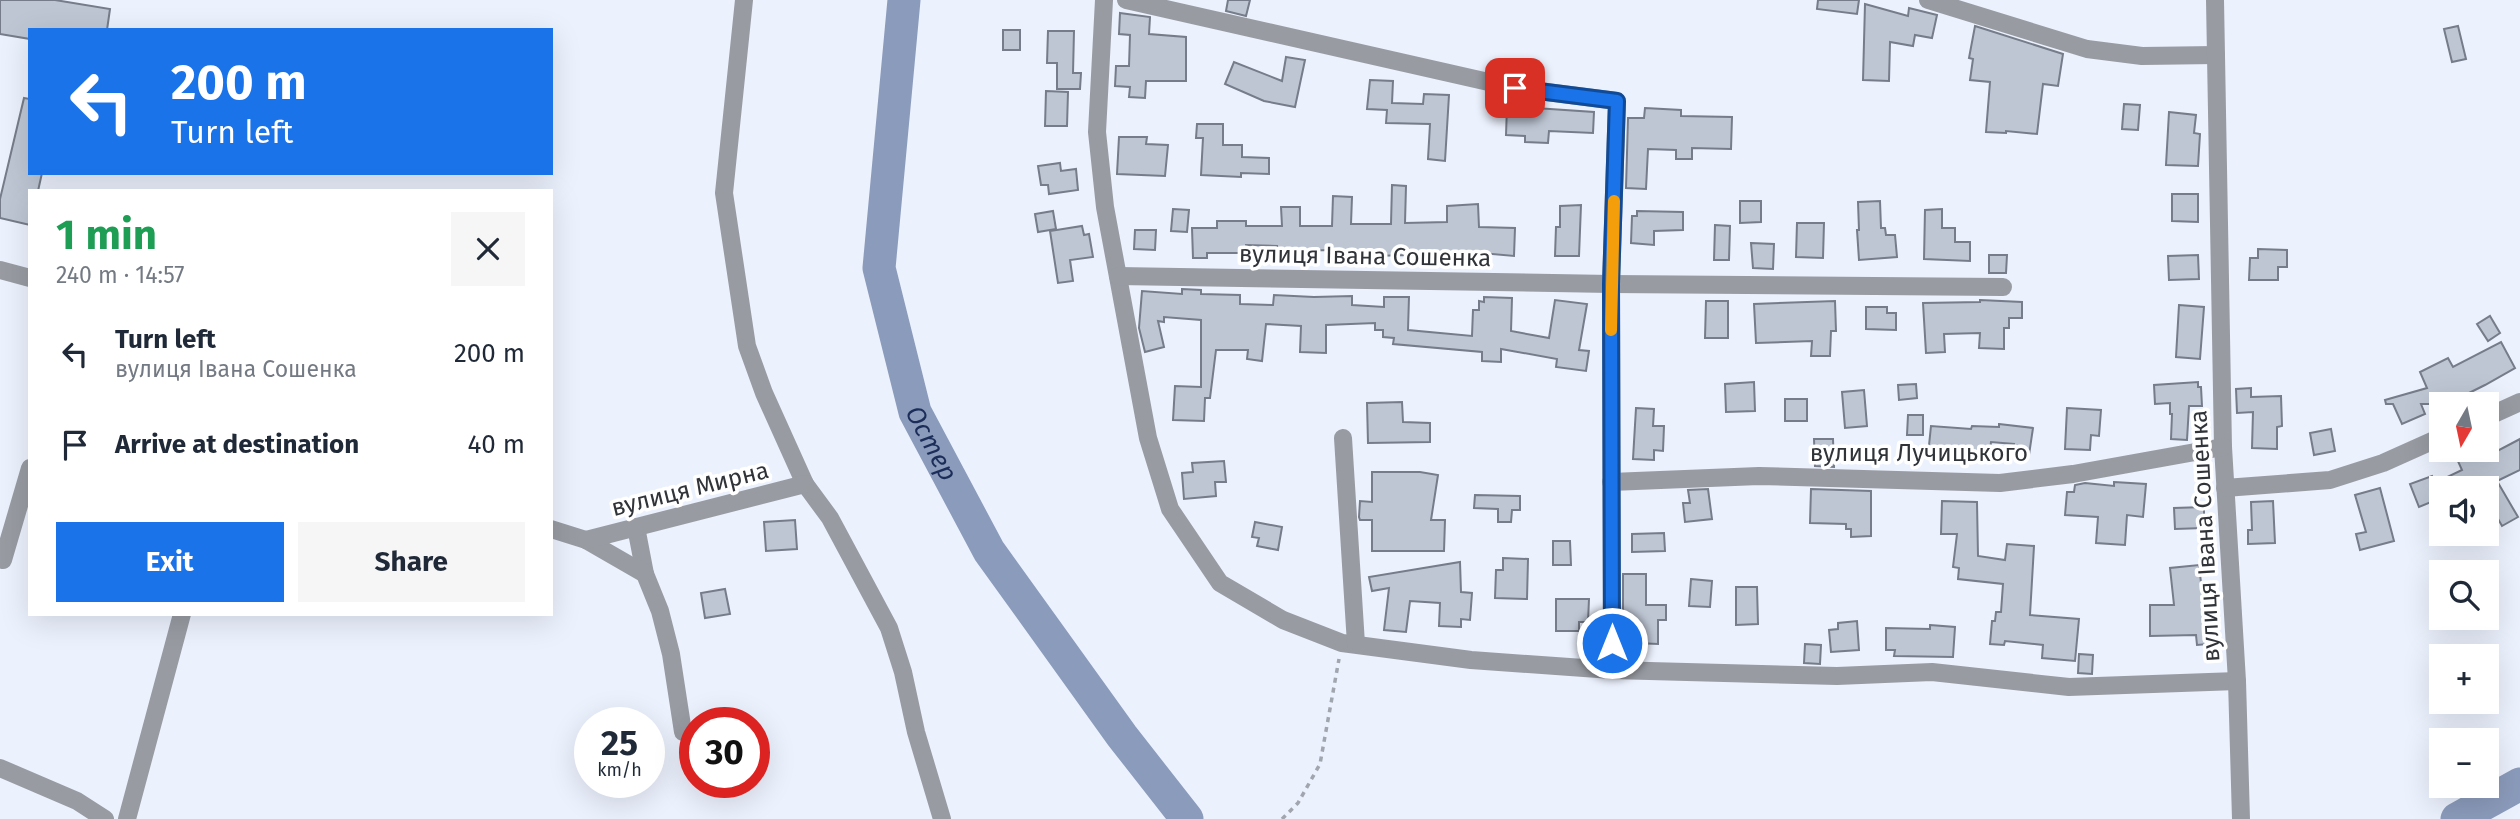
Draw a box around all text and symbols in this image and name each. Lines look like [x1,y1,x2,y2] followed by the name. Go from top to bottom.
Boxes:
[171,53,307,112] text: 200 m
[56,56,147,147] icon: left
[1485,58,1545,118] pin
[1496,69,1534,107] icon: arrive
[171,113,293,151] text: Turn left
[56,210,157,260] text: 1 min
[451,212,525,286] button: close
[1239,240,1491,272] street label: вулиця Івана Сошенка
[56,261,184,289] text: 240 m · 14:57
[115,324,216,355] text: Turn left
[56,335,94,373] icon: left
[454,338,525,369] text: 200 m
[115,355,357,383] text: вулиця Івана Сошенка
[2429,392,2499,462] north arrow
[2429,392,2499,798] map controls
[899,400,964,486] water label: Остер
[2184,409,2226,663] street label: вулиця Івана Сошенка
[56,426,94,464] icon: arrive
[115,429,359,460] text: Arrive at destination
[467,429,525,460] text: 40 m
[1810,439,2028,467] street label: вулиця Лучицького
[608,456,772,522] street label: вулиця Мирна
[2429,476,2499,546] button: sound
[56,522,284,602] button: Exit
[298,522,525,602] button: Share
[2429,560,2499,630] button: search
[1575,606,1649,680] position arrow
[2429,644,2499,714] button: +
[679,707,770,798] speed limit sign: 30
[601,722,638,764] text: 25
[2429,728,2499,798] button: −
[597,759,642,781] text: km/h

